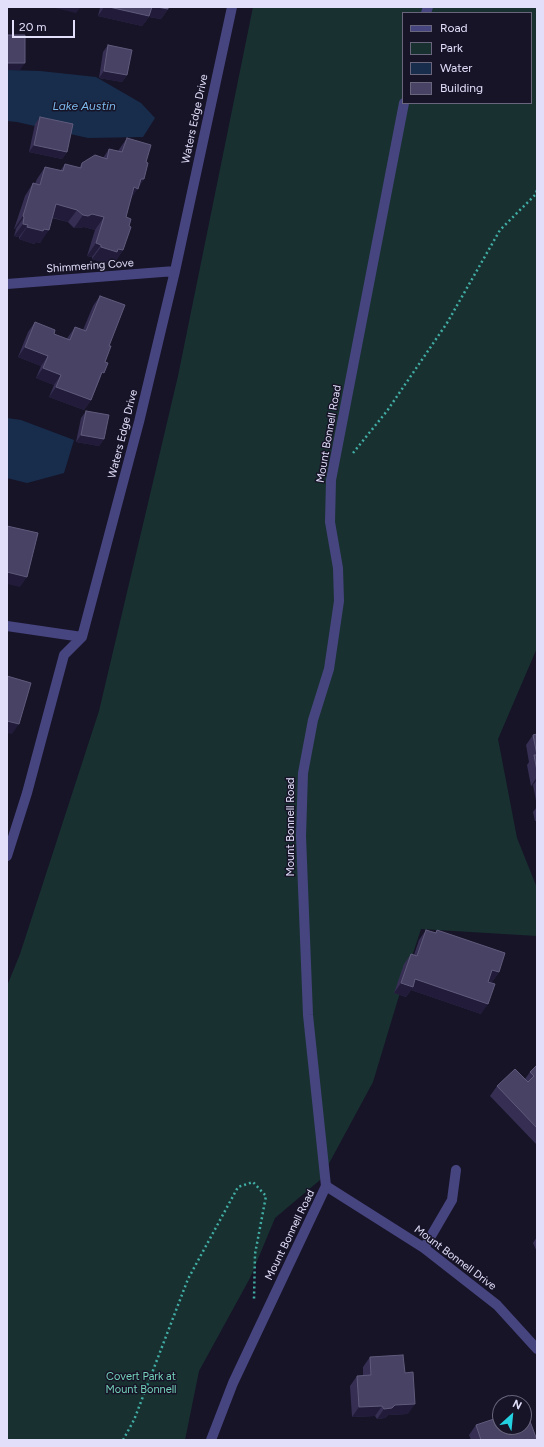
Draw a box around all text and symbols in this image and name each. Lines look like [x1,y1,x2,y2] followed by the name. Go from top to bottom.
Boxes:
[14,12,77,38] scale bar
[402,12,532,104] legend
[19,20,47,34] text: 20 m
[440,21,468,35] text: Road
[440,41,463,55] text: Park
[440,61,472,75] text: Water
[179,73,211,165] street label: Waters Edge Drive
[440,81,483,95] text: Building
[52,99,116,113] water label: Lake Austin
[46,256,134,276] street label: Shimmering Cove
[314,384,344,484] street label: Mount Bonnell Road
[106,388,140,480] street label: Waters Edge Drive
[284,777,298,877] street label: Mount Bonnell Road
[262,1188,318,1282] street label: Mount Bonnell Road
[411,1223,499,1293] street label: Mount Bonnell Drive
[105,1370,177,1396] park label: Covert Park at Mount Bonnell
[492,1395,532,1435] north arrow
[510,1397,524,1412] text: N

